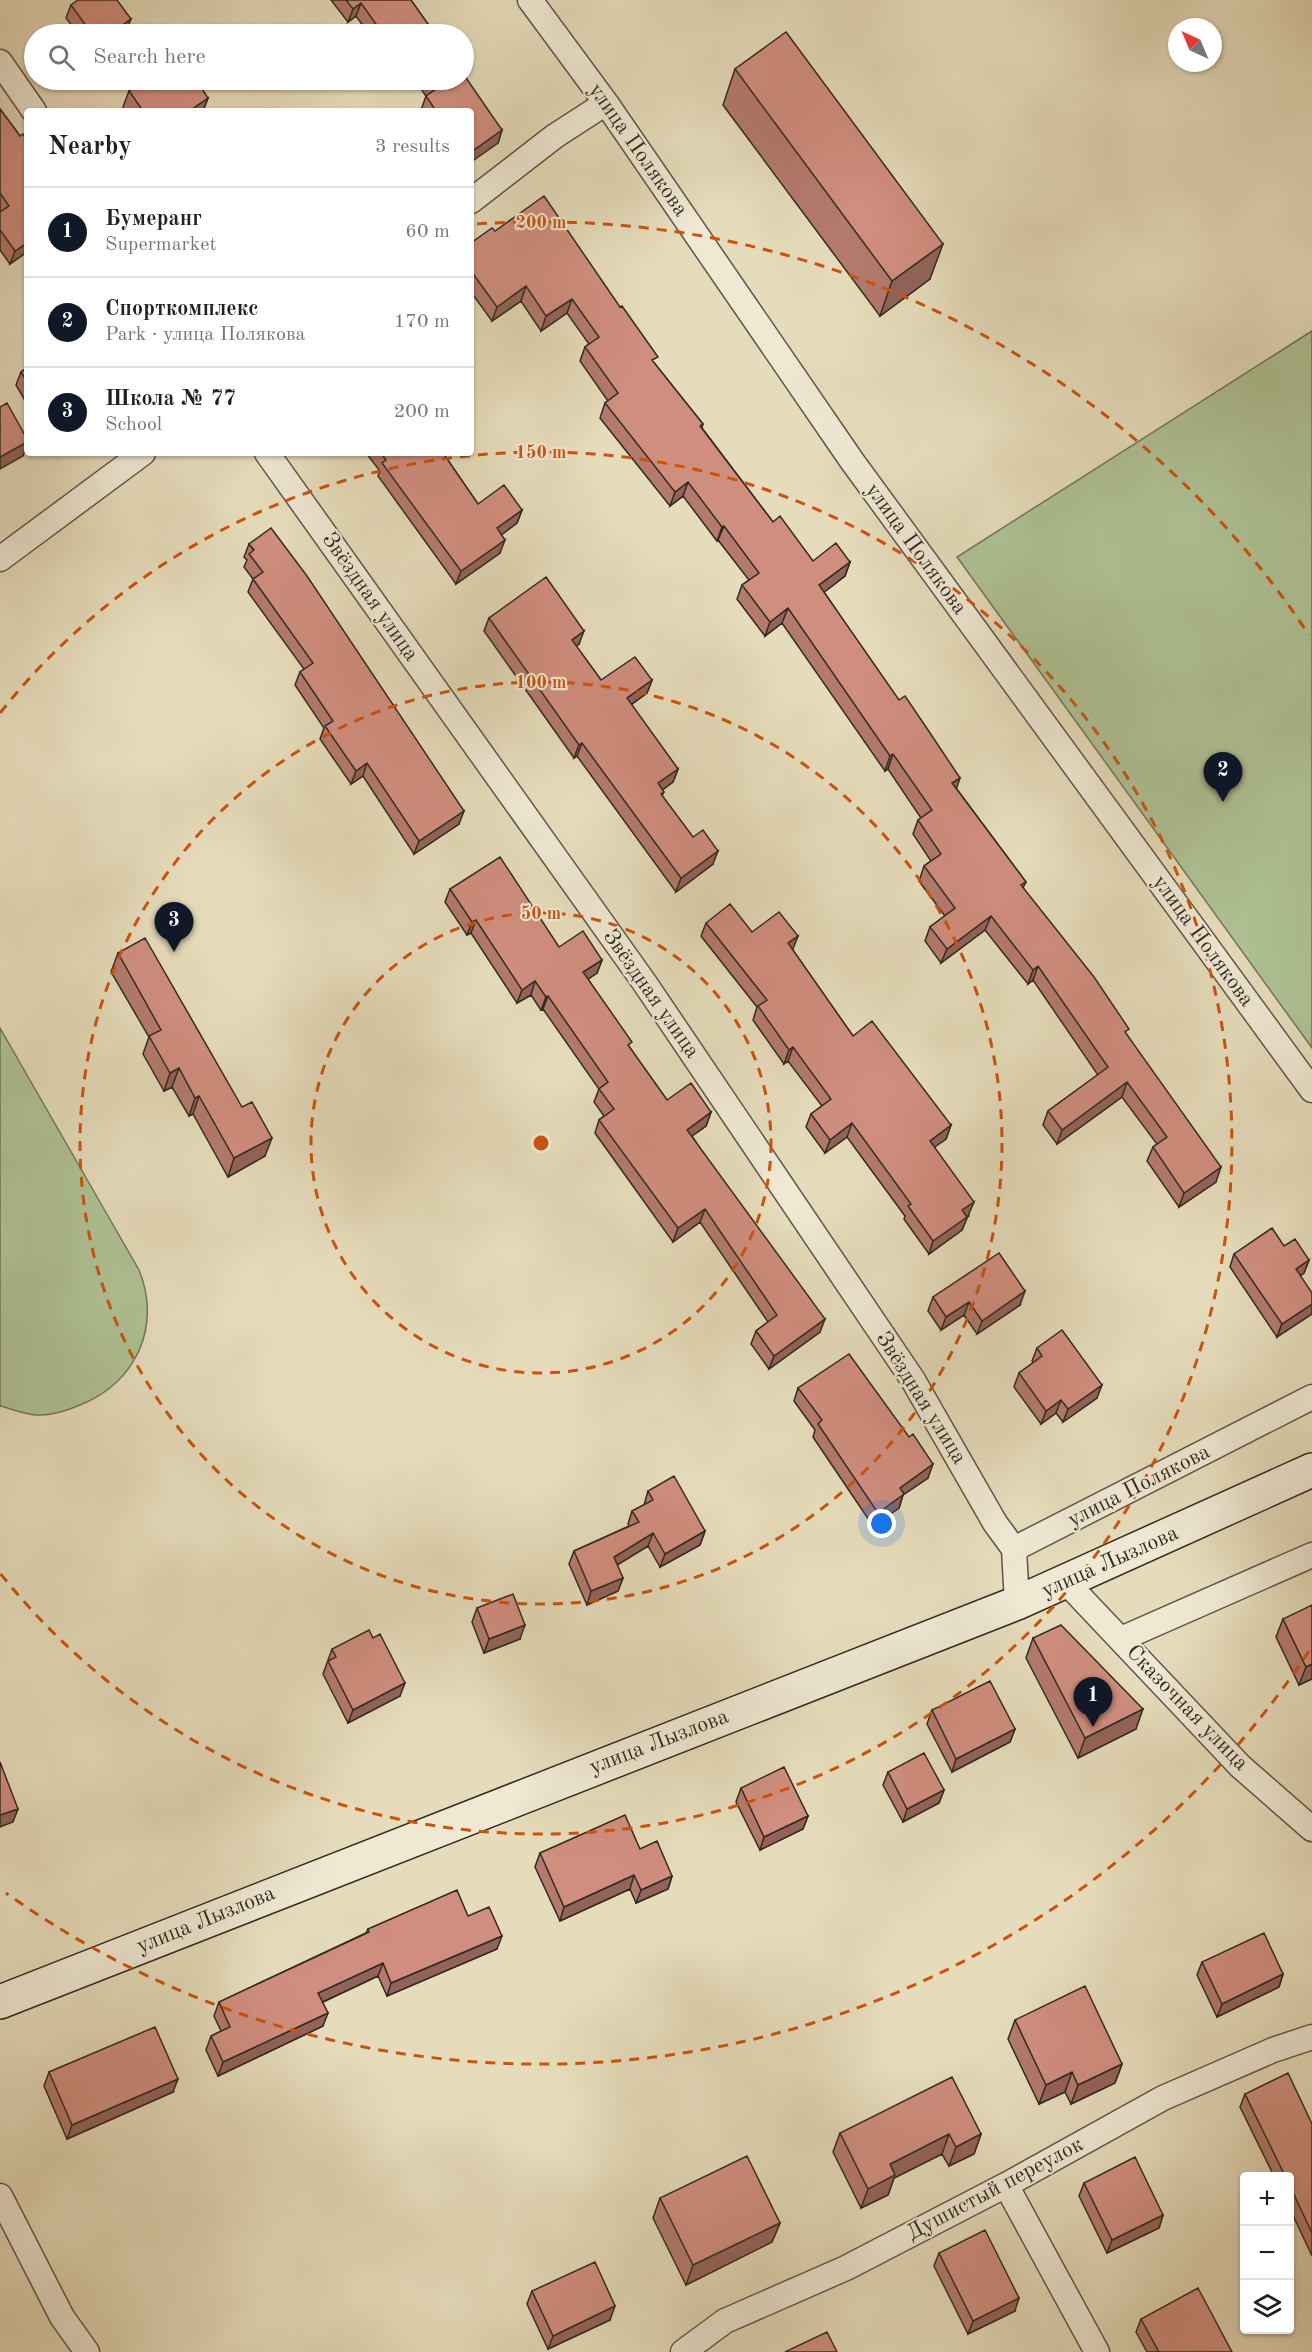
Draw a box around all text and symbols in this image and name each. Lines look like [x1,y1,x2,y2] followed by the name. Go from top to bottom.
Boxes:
[1168,18,1222,72] north arrow
[24,24,474,90] search box
[45,41,78,74] icon: search
[93,46,206,68] text: Search here
[584,80,692,221] street label: улица Полякова
[48,134,132,160] text: Nearby
[375,137,450,157] text: 3 results
[105,208,202,230] text: Бумеранг
[516,214,566,232] text: 200 m
[62,222,73,242] text: 1
[405,222,450,242] text: 60 m
[105,235,216,255] text: Supermarket
[105,298,259,320] text: Спорткомплекс
[62,312,73,332] text: 2
[394,312,450,332] text: 170 m
[105,325,305,345] text: Park · улица Полякова
[105,388,236,410] text: Школа № 77
[62,402,73,422] text: 3
[394,402,450,422] text: 200 m
[105,415,162,435] text: School
[516,444,566,462] text: 150 m
[861,479,971,619] street label: улица Полякова
[318,529,423,665] street label: Звёздная улица
[516,674,566,692] text: 100 m
[1204,752,1242,802] pin: 2
[1148,871,1258,1011] street label: улица Полякова
[154,902,194,952] pin: 3
[521,905,561,923] text: 50 m
[599,926,704,1062] street label: Звёздная улица
[531,1133,551,1153] centre of rings
[872,1328,971,1468] street label: Звёздная улица
[1064,1441,1214,1531] street label: улица Полякова
[867,1509,896,1538] your location
[1038,1522,1182,1602] street label: улица Лызлова
[1122,1641,1252,1775] street label: Сказочная улица
[1074,1678,1112,1727] pin: 1
[586,1705,732,1779] street label: улица Лызлова
[134,1882,278,1958] street label: улица Лызлова
[903,2133,1087,2245] street label: Душистый переулок
[1240,2172,1294,2334] map controls
[1240,2172,1294,2226] button: +
[1240,2226,1294,2280] button: −
[1240,2280,1294,2334] button: layers

